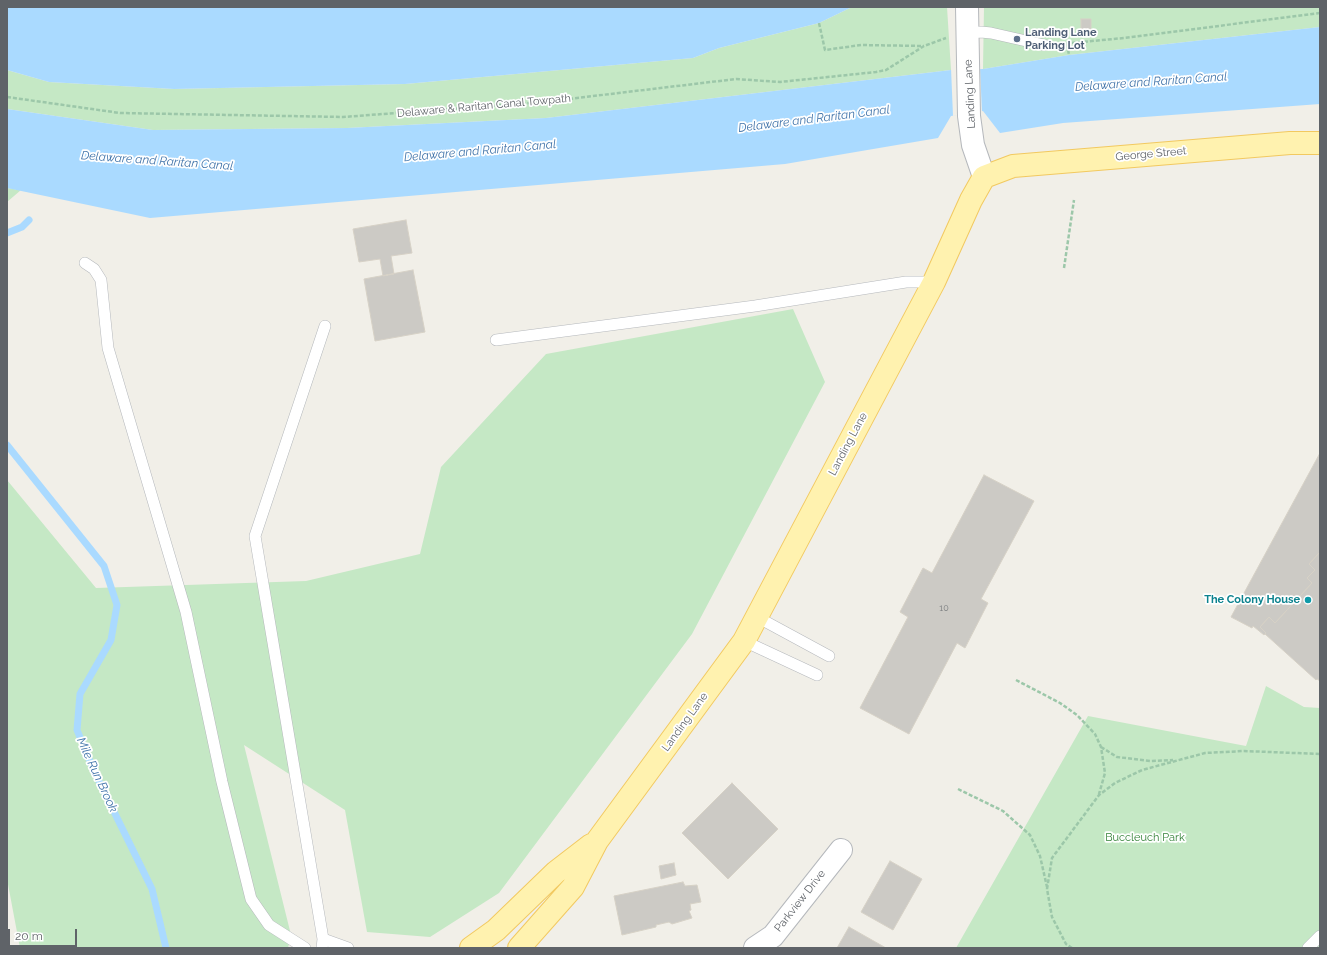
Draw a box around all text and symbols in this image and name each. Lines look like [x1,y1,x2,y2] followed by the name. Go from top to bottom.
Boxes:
[1025,26,1097,52] place label: Landing Lane Parking Lot
[1012,34,1022,44] marker: Landing Lane Parking Lot
[962,59,978,129] street label: Landing Lane
[1074,69,1228,95] water label: Delaware and Raritan Canal
[396,92,572,120] street label: Delaware & Raritan Canal Towpath
[737,103,891,135] water label: Delaware and Raritan Canal
[403,137,557,165] water label: Delaware and Raritan Canal
[1115,144,1187,164] street label: George Street
[80,148,234,174] water label: Delaware and Raritan Canal
[826,410,870,478] street label: Landing Lane
[1204,593,1300,607] place label: The Colony House
[1303,595,1313,605] marker: The Colony House
[939,603,949,613] house number: 10
[659,690,711,754] street label: Landing Lane
[73,735,121,815] water label: Mile Run Brook
[1105,831,1185,845] park label: Buccleuch Park
[772,867,828,935] street label: Parkview Drive
[10,921,79,947] scale bar
[15,929,43,943] text: 20 m

